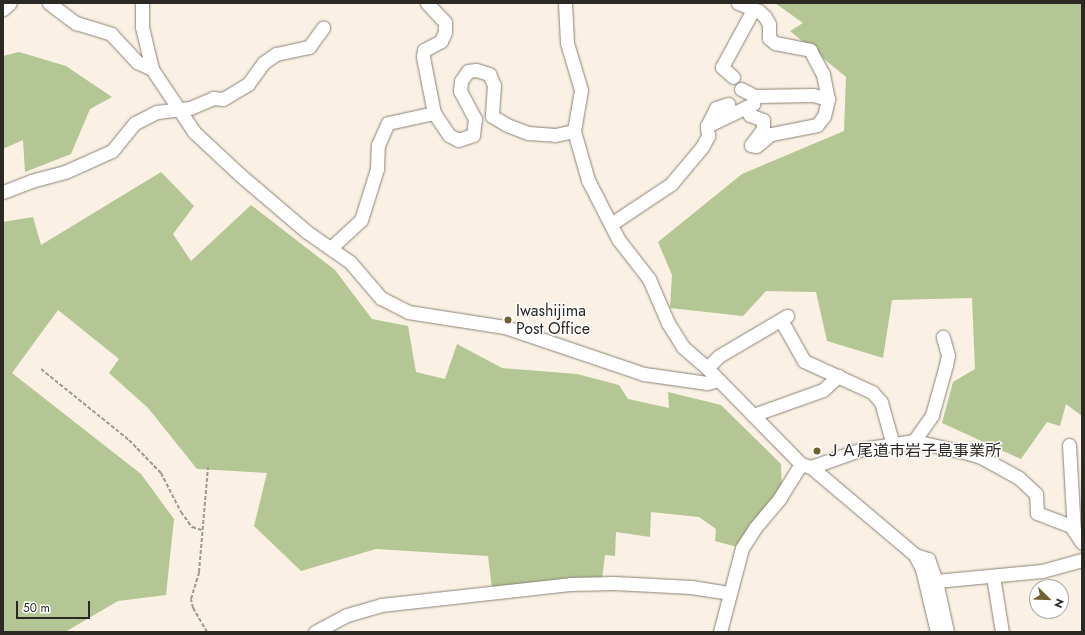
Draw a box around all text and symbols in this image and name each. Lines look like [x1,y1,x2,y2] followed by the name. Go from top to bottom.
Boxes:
[516,301,590,339] place label: Iwashijima Post Office
[503,315,513,325] marker: Iwashijima Post Office
[825,441,1001,461] place label: ＪＡ尾道市岩子島事業所
[812,446,822,456] marker: ＪＡ尾道市岩子島事業所
[1029,579,1069,619] north arrow
[18,593,92,619] scale bar
[1050,596,1068,610] text: N
[23,599,50,617] text: 50 m

